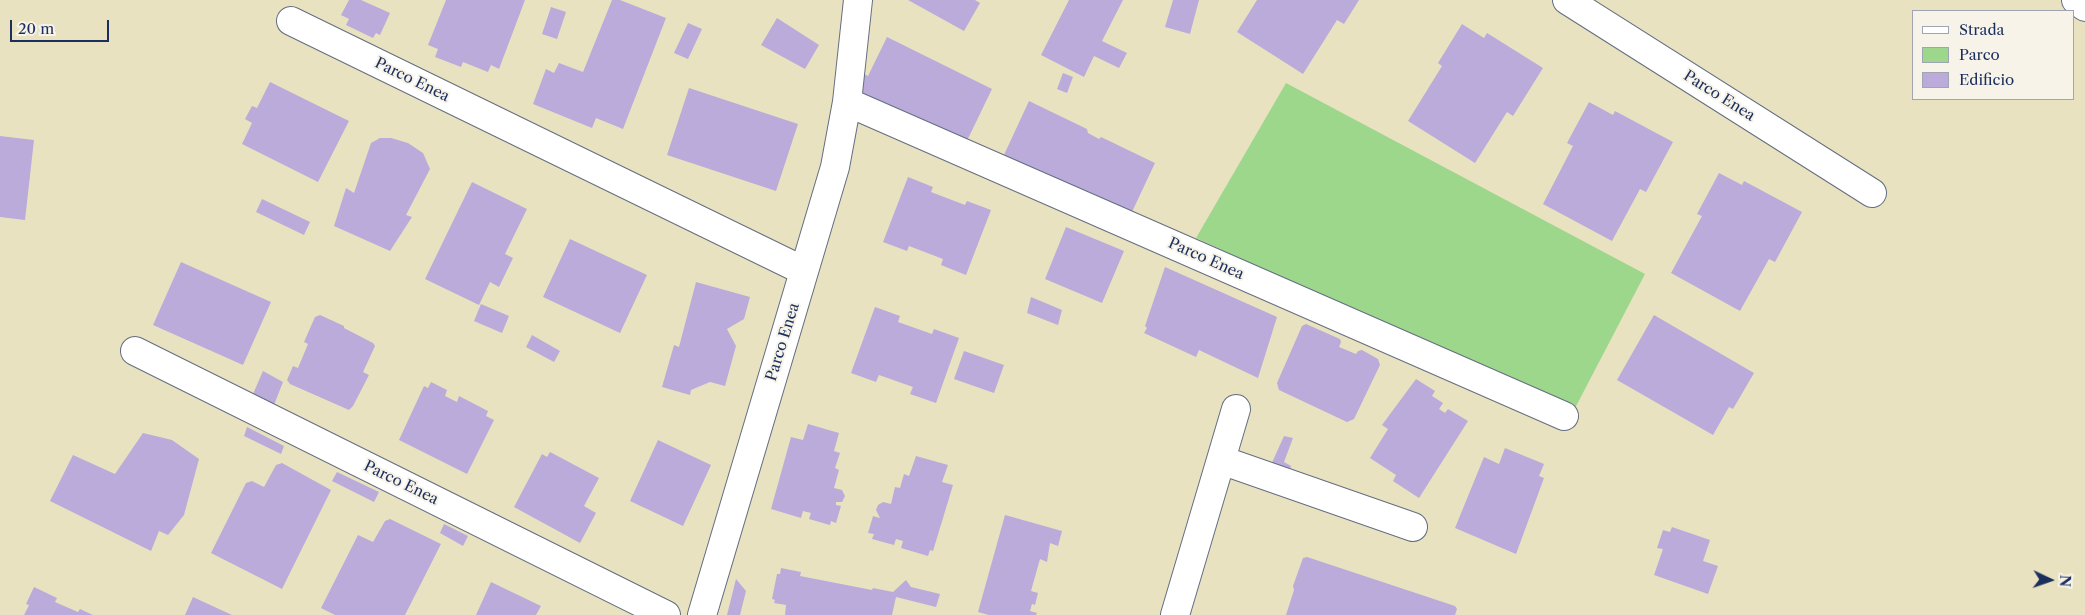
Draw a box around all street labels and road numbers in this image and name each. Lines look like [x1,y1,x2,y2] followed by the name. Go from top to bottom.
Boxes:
[372,54,452,106] street label: Parco Enea
[1680,67,1758,125] street label: Parco Enea
[1165,234,1247,284] street label: Parco Enea
[763,301,803,383] street label: Parco Enea
[361,457,441,509] street label: Parco Enea

